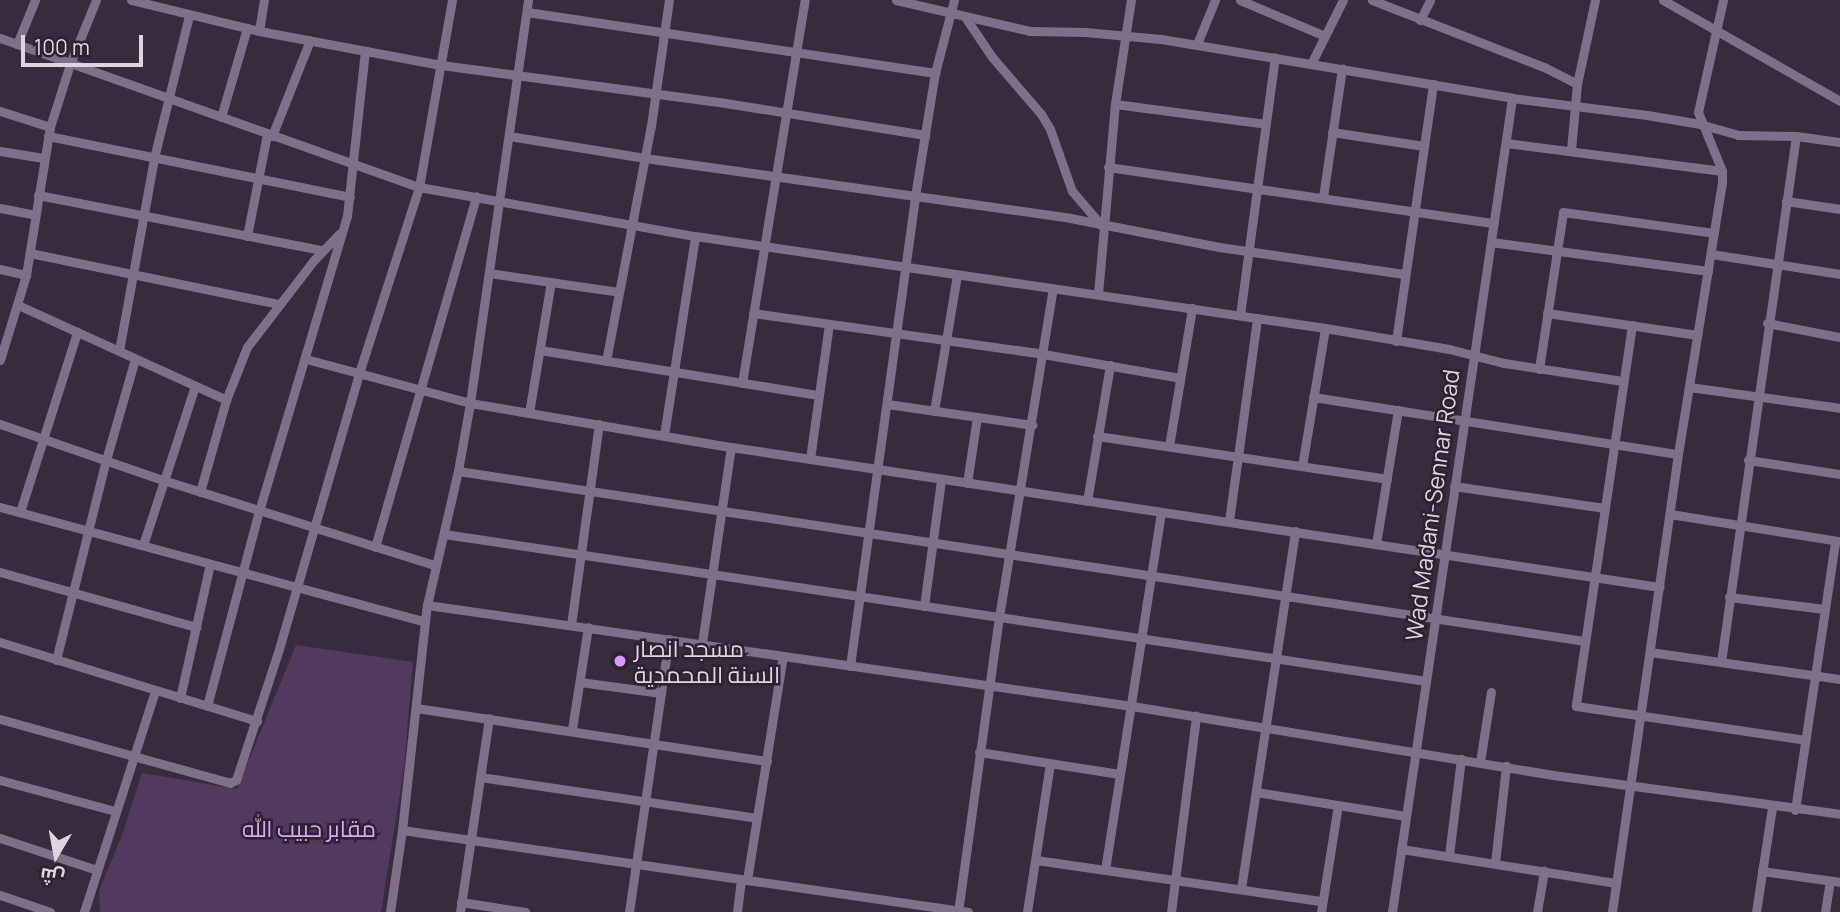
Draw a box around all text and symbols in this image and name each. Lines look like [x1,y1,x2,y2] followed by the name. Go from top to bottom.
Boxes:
[24,21,147,65] scale bar
[34,33,90,61] text: 100 m
[1399,368,1465,642] street label: Wad Madani-Sennar Road
[634,634,780,688] place label: مسجد انصار السنة المحمدية
[612,653,628,669] marker: مسجد انصار السنة المحمدية
[242,814,376,842] park label: مقابر حبيب الله
[21,821,91,891] north arrow
[38,862,67,892] text: ش

